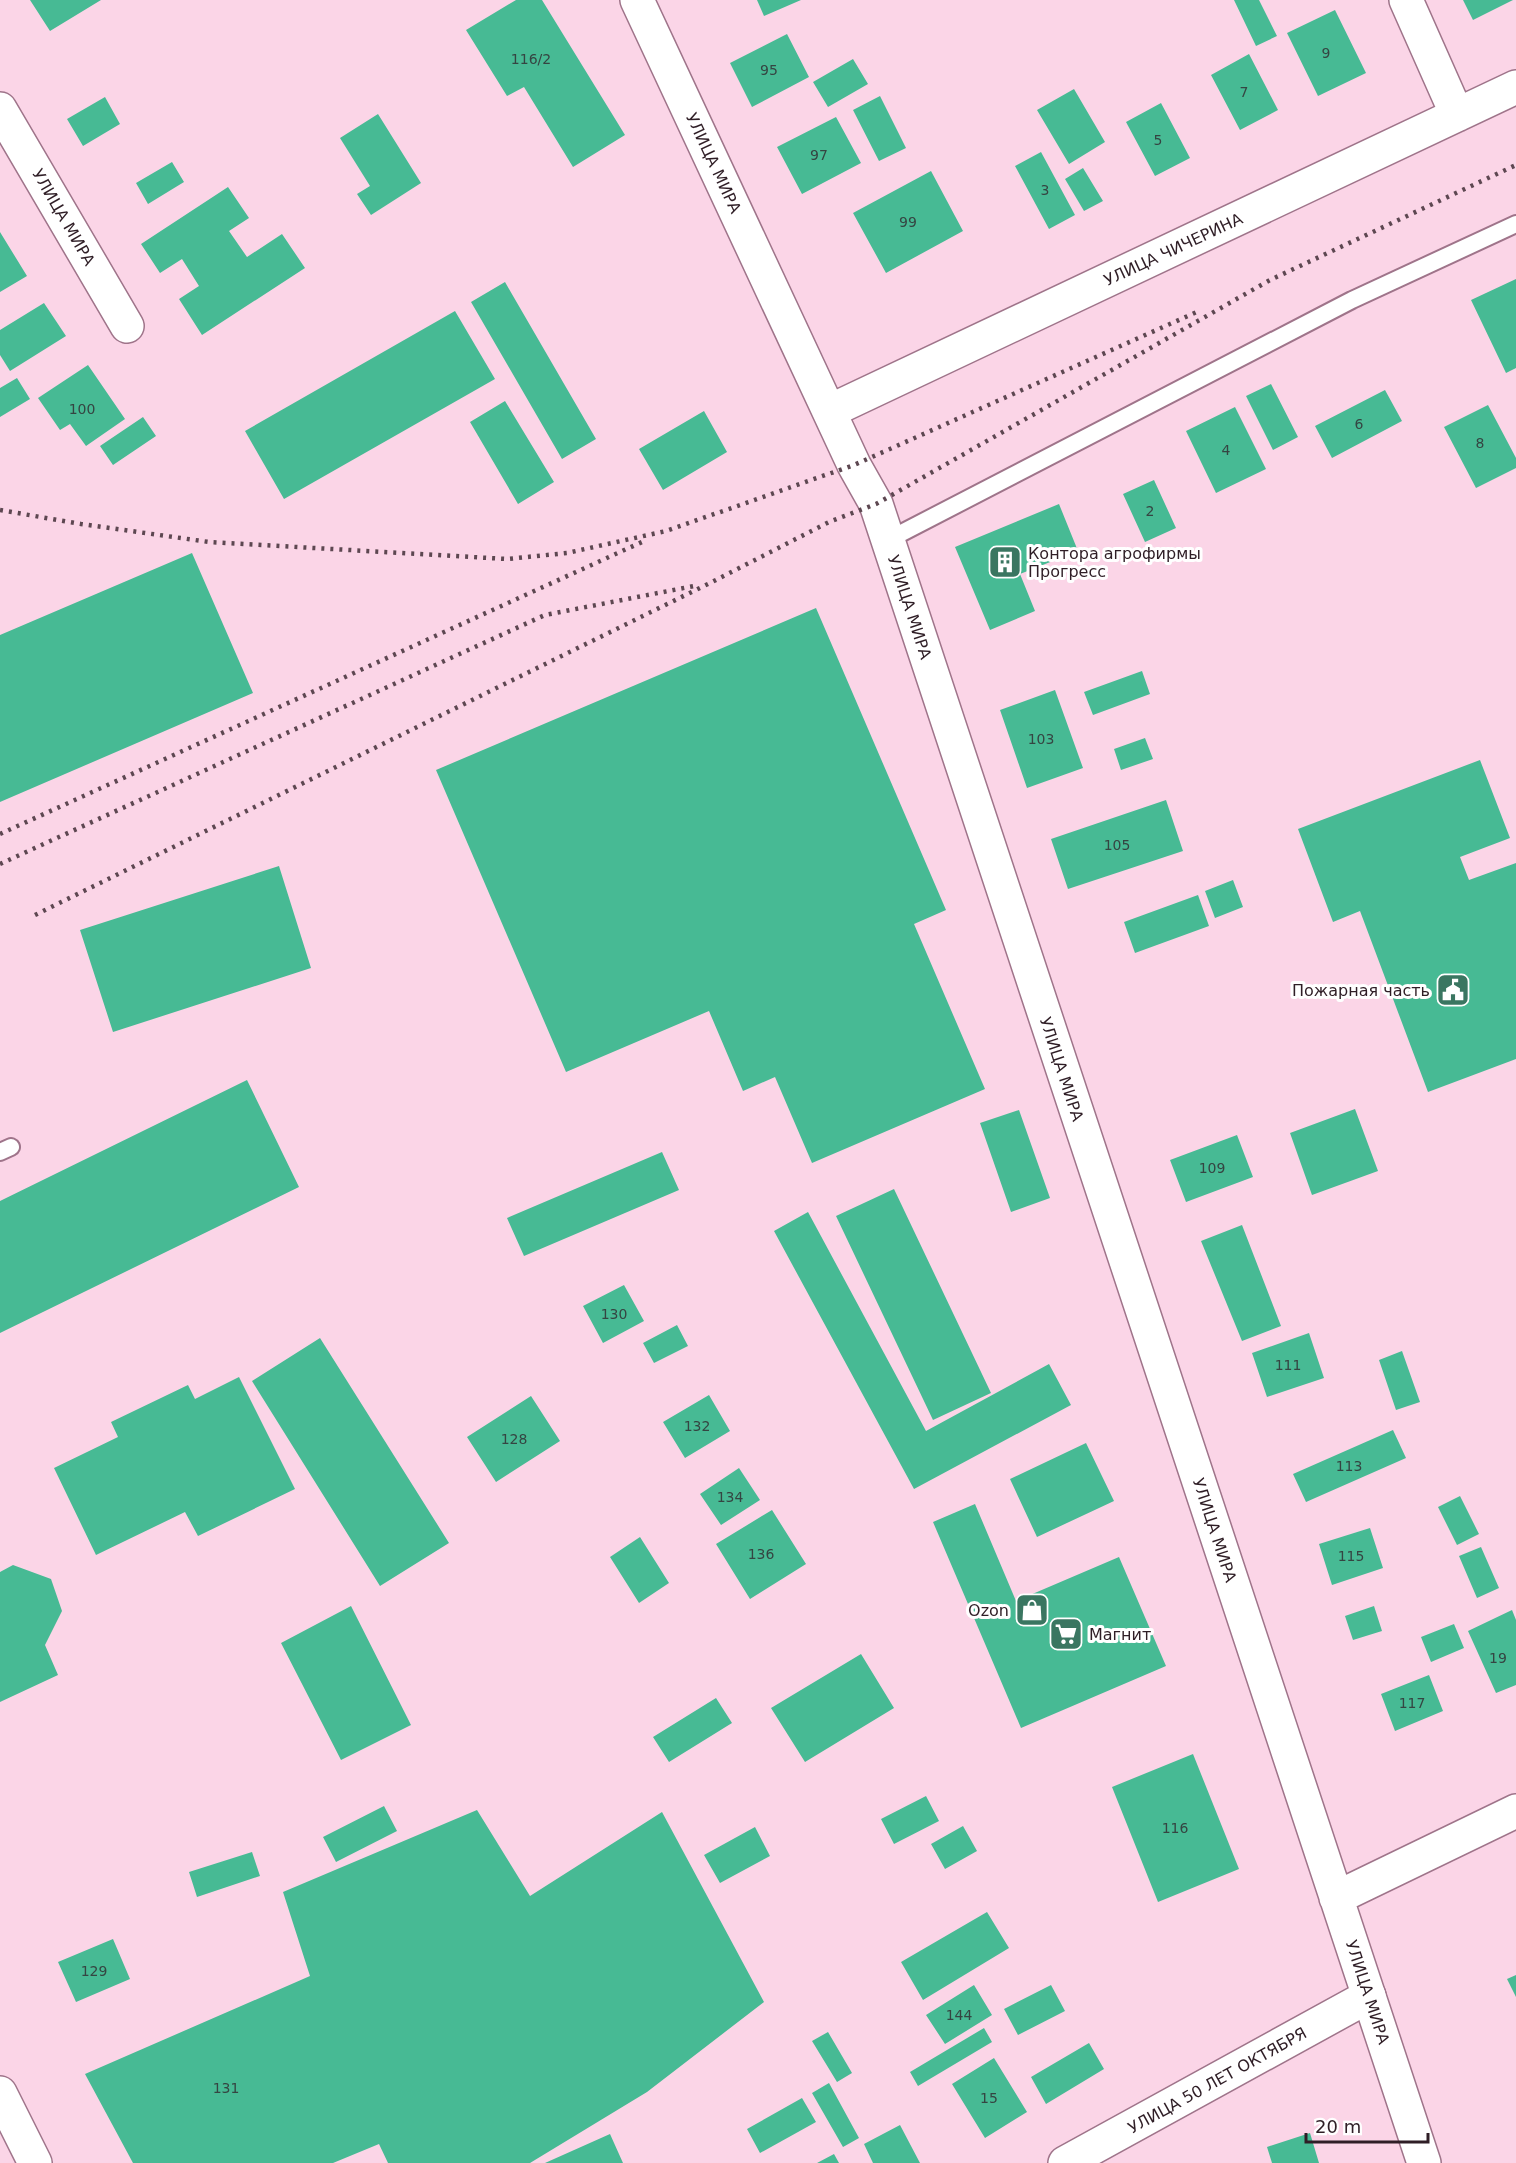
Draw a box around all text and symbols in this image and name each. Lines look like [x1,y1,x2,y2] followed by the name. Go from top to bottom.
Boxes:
[1322,45,1330,61] house number: 9
[511,51,551,67] house number: 116/2
[760,62,778,78] house number: 95
[1240,84,1248,100] house number: 7
[682,110,745,216] street label: УЛИЦА МИРА
[1154,132,1162,148] house number: 5
[810,147,828,163] house number: 97
[28,165,99,269] street label: УЛИЦА МИРА
[1041,182,1049,198] house number: 3
[1101,209,1246,290] street label: УЛИЦА ЧИЧЕРИНА
[899,214,917,230] house number: 99
[69,401,95,417] house number: 100
[1355,416,1364,432] house number: 6
[1476,435,1484,451] house number: 8
[1222,442,1231,458] house number: 4
[1146,503,1154,519] house number: 2
[987,544,1023,580] building icon: Контора агрофирмы Прогресс
[1028,544,1201,581] place label: Контора агрофирмы Прогресс
[884,553,935,662] street label: УЛИЦА МИРА
[1028,731,1054,747] house number: 103
[1104,837,1130,853] house number: 105
[1435,972,1471,1008] public building icon: Пожарная часть
[1292,981,1430,1000] place label: Пожарная часть
[1036,1015,1087,1124] street label: УЛИЦА МИРА
[1199,1160,1225,1176] house number: 109
[601,1306,627,1322] house number: 130
[1275,1357,1301,1373] house number: 111
[684,1418,710,1434] house number: 132
[501,1431,527,1447] house number: 128
[1336,1458,1362,1474] house number: 113
[1189,1476,1240,1585] street label: УЛИЦА МИРА
[717,1489,743,1505] house number: 134
[748,1546,774,1562] house number: 136
[1338,1548,1364,1564] house number: 115
[1014,1592,1050,1628] shop icon: Ozon
[968,1601,1009,1620] place label: Ozon
[1048,1616,1084,1652] supermarket icon: Магнит
[1089,1625,1151,1644] place label: Магнит
[1489,1650,1507,1666] house number: 19
[1399,1695,1425,1711] house number: 117
[1162,1820,1188,1836] house number: 116
[1342,1938,1393,2047] street label: УЛИЦА МИРА
[81,1963,107,1979] house number: 129
[946,2007,972,2023] house number: 144
[1125,2023,1310,2138] street label: УЛИЦА 50 ЛЕТ ОКТЯБРЯ
[213,2080,239,2096] house number: 131
[980,2090,998,2106] house number: 15
[1306,2106,1428,2144] scale bar
[1315,2116,1361,2137] text: 20 m

